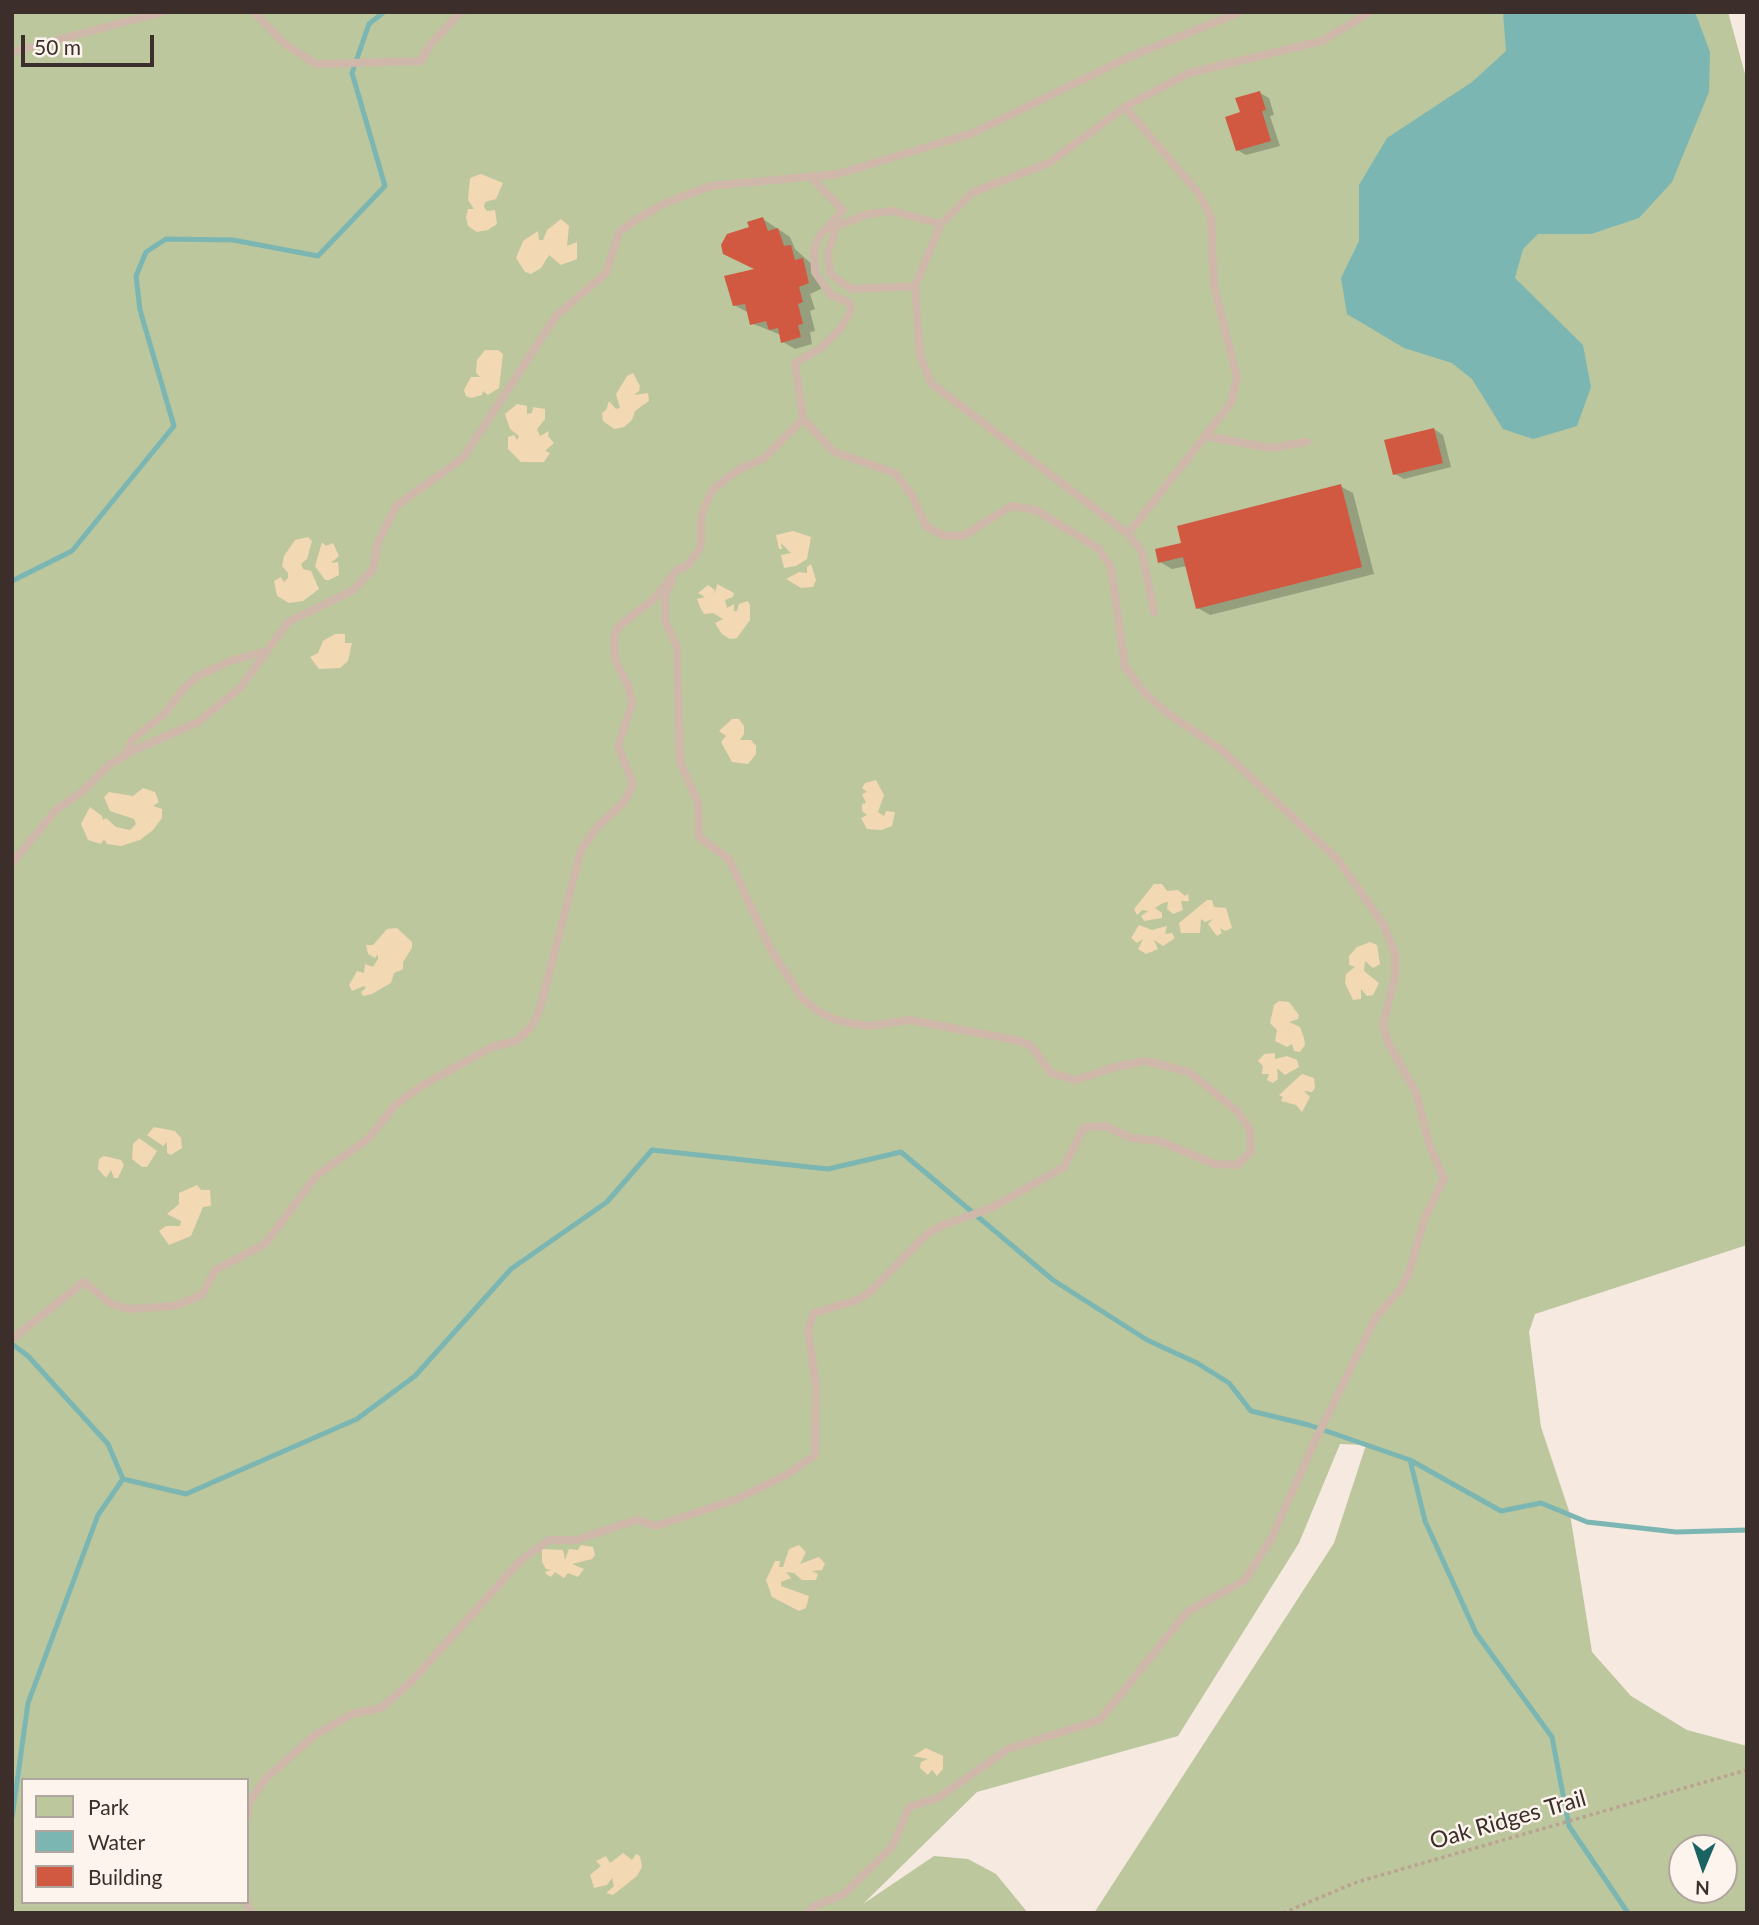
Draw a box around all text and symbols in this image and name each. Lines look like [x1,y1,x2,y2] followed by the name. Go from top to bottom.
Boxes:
[24,21,158,65] scale bar
[34,34,81,59] text: 50 m
[21,1778,248,1904] legend
[1427,1785,1589,1855] street label: Oak Ridges Trail
[88,1794,129,1819] text: Park
[88,1829,145,1854] text: Water
[1668,1834,1738,1904] north arrow
[88,1864,163,1889] text: Building
[1695,1877,1710,1900] text: N

